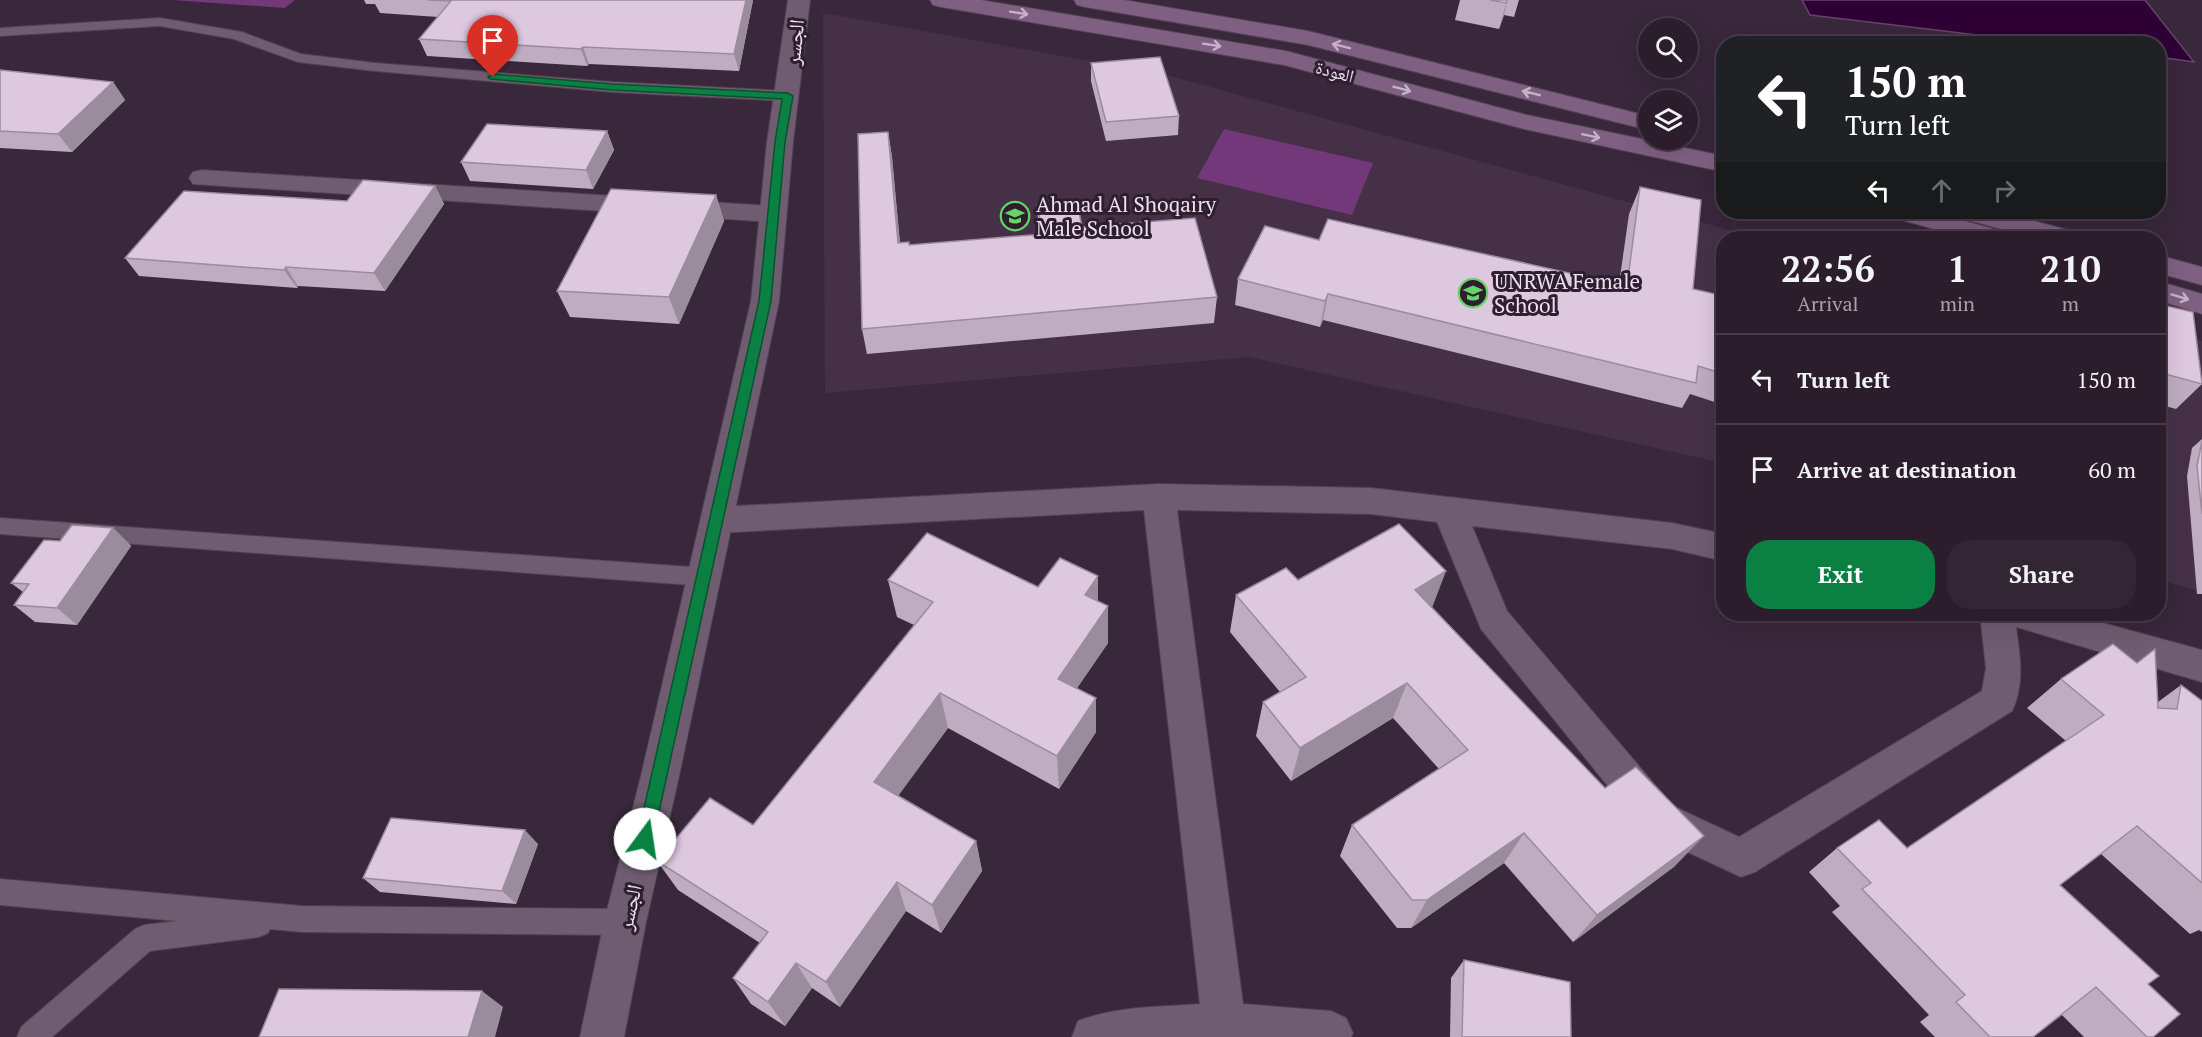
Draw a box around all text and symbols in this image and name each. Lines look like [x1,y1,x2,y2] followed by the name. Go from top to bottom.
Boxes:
[1009,8,1029,19] one-way arrow
[467,15,518,77] pin
[778,18,810,67] street label: الجسر
[1638,18,1698,150] map controls
[1638,18,1698,78] button: search
[476,24,509,57] icon: arrive
[1201,40,1221,51] one-way arrow
[1332,40,1351,52] one-way arrow
[1845,53,1966,109] text: 150 m
[1313,54,1357,88] street label: العودة
[1746,60,1824,138] icon: left
[1392,83,1411,95] one-way arrow
[1521,87,1540,99] one-way arrow
[1638,90,1698,150] button: layers
[1845,107,1950,143] text: Turn left
[1580,131,1600,142] one-way arrow
[1862,174,1895,207] icon: left
[1925,174,1958,207] icon: ahead
[1988,174,2021,207] icon: right
[1036,190,1217,242] place label: Ahmad Al Shoqairy Male School
[999,200,1031,232] school or university icon: Ahmad Al Shoqairy Male School
[1781,245,1875,292] text: 22:56
[1947,245,1968,292] text: 1
[2040,245,2101,292] text: 210
[1494,267,1640,319] place label: UNRWA Female School
[1457,277,1489,309] school or university icon: UNRWA Female School
[1797,290,1859,317] text: Arrival
[1940,290,1975,317] text: min
[2062,290,2079,317] text: m
[2170,292,2189,303] one-way arrow
[1746,363,1779,396] icon: left
[1797,365,1890,394] text: Turn left
[2076,365,2136,394] text: 150 m
[1746,453,1779,486] icon: arrive
[1797,455,2016,484] text: Arrive at destination
[2088,455,2136,484] text: 60 m
[1746,540,1935,609] button: Exit
[1947,540,2136,609] button: Share
[613,807,677,871] position arrow
[610,882,648,933] street label: الجسر

